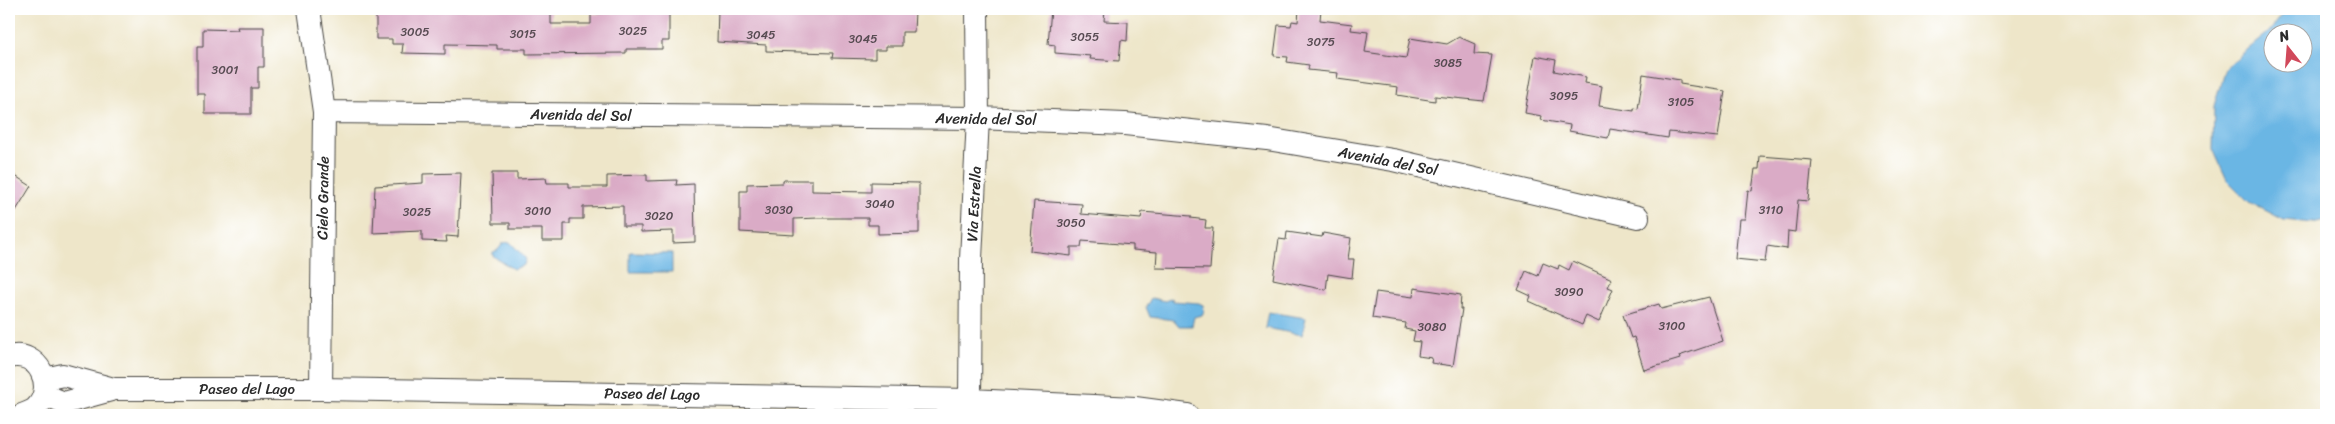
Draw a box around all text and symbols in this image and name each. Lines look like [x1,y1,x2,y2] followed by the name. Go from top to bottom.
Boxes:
[619,20,647,42] house number: 3025
[400,21,430,43] house number: 3005
[2262,22,2312,72] north arrow
[510,23,536,45] house number: 3015
[2275,23,2293,50] text: N
[746,24,776,46] house number: 3045
[1071,26,1099,48] house number: 3055
[848,28,878,50] house number: 3045
[1307,31,1335,53] house number: 3075
[1434,52,1462,74] house number: 3085
[212,59,238,81] house number: 3001
[1550,85,1578,107] house number: 3095
[1668,91,1694,113] house number: 3105
[529,101,633,129] street label: Avenida del Sol
[934,105,1038,133] street label: Avenida del Sol
[1335,138,1441,184] street label: Avenida del Sol
[309,156,337,240] street label: Cielo Grande
[959,165,989,242] street label: Via Estrella
[865,193,895,215] house number: 3040
[765,199,794,221] house number: 3030
[1759,199,1784,221] house number: 3110
[525,200,552,222] house number: 3010
[403,201,431,223] house number: 3025
[645,205,674,227] house number: 3020
[1056,212,1086,234] house number: 3050
[1554,281,1584,303] house number: 3090
[1659,315,1686,337] house number: 3100
[1418,316,1447,338] house number: 3080
[199,376,295,402] street label: Paseo del Lago
[604,380,701,408] street label: Paseo del Lago

